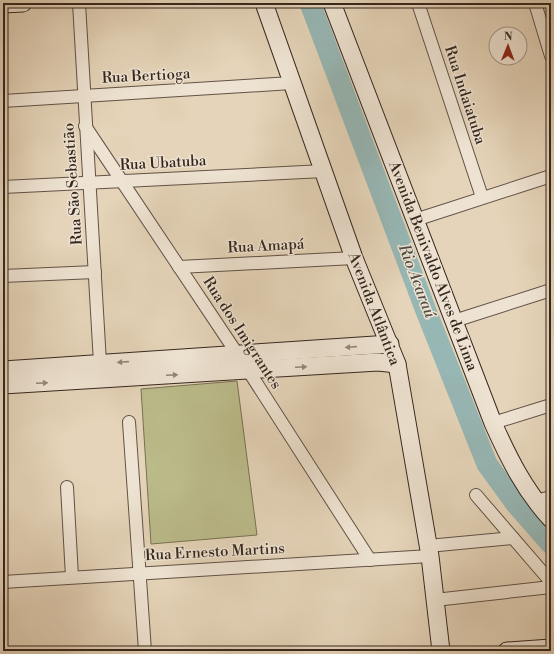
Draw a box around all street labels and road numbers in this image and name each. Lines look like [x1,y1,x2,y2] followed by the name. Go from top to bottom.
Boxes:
[440,43,490,147] street label: Rua Indaiatuba
[101,64,191,88] street label: Rua Bertioga
[59,122,87,246] street label: Rua São Sebastião
[119,151,207,175] street label: Rua Ubatuba
[384,158,482,374] street label: Avenida Benivaldo Alves de Lima
[227,234,305,257] street label: Rua Amapá
[343,249,404,369] street label: Avenida Atlântica
[199,273,285,393] street label: Rua dos Imigrantes
[145,539,285,565] street label: Rua Ernesto Martins

